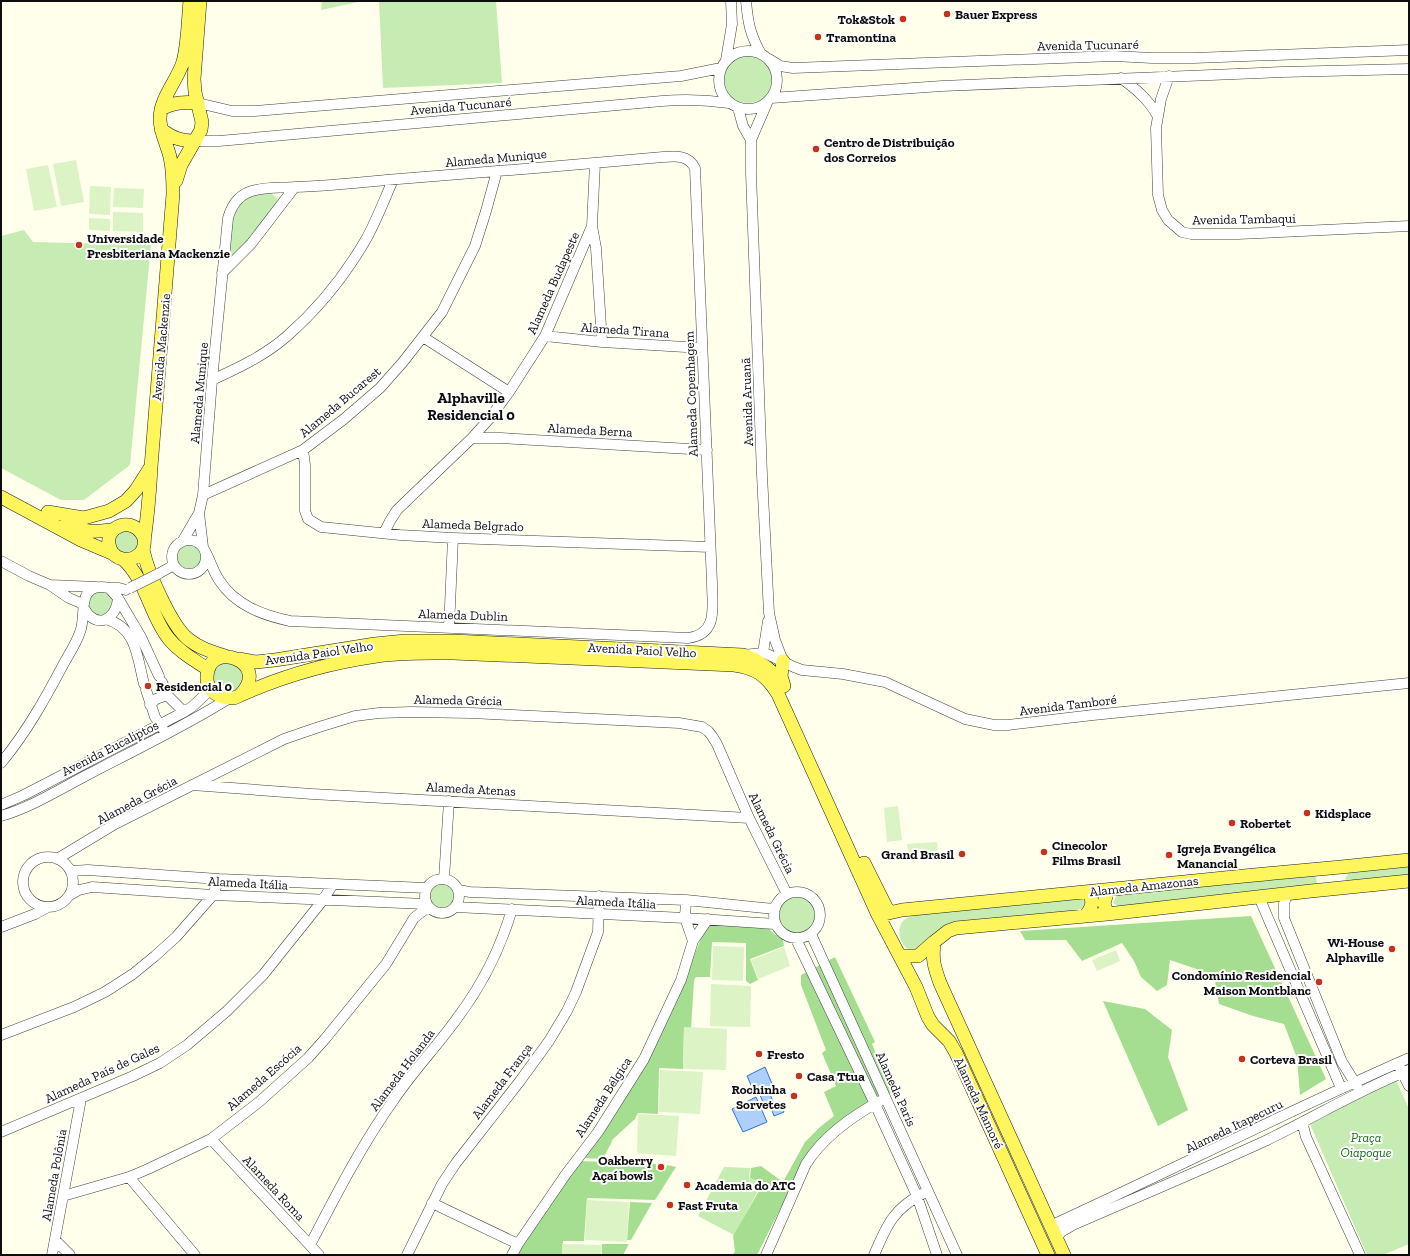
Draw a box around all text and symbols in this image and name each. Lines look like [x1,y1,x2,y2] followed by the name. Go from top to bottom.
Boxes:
[955,7,1038,22] place label: Bauer Express
[942,9,952,19] marker: Bauer Express
[838,12,895,27] place label: Tok&Stok
[898,14,908,24] marker: Tok&Stok
[826,30,896,45] place label: Tramontina
[813,32,823,42] marker: Tramontina
[1037,37,1139,53] street label: Avenida Tucunaré
[410,94,512,118] street label: Avenida Tucunaré
[824,135,955,165] place label: Centro de Distribuição dos Correios
[811,144,821,154] marker: Centro de Distribuição dos Correios
[445,146,547,170] street label: Alameda Munique
[1192,211,1296,227] street label: Avenida Tambaqui
[524,230,582,336] street label: Alameda Budapeste
[87,231,231,261] place label: Universidade Presbiteriana Mackenzie
[74,240,84,250] marker: Universidade Presbiteriana Mackenzie
[149,293,173,401] street label: Avenida Mackenzie
[580,319,671,341] street label: Alameda Tirana
[681,330,701,457] street label: Alameda Copenhagem
[187,342,211,444] street label: Alameda Munique
[738,357,756,447] street label: Avenida Aruanã
[296,364,384,440] street label: Alameda Bucarest
[427,389,515,424] district label: Alphaville Residencial 0
[547,420,634,440] street label: Alameda Berna
[422,516,525,534] street label: Alameda Belgrado
[418,606,509,624] street label: Alameda Dublin
[264,638,374,668] street label: Avenida Paiol Velho
[587,640,697,660] street label: Avenida Paiol Velho
[156,679,232,694] place label: Residencial 0
[143,681,153,691] marker: Residencial 0
[414,692,503,708] street label: Alameda Grécia
[1018,692,1118,718] street label: Avenida Tamboré
[59,717,161,779] street label: Avenida Eucaliptos
[94,772,180,827] street label: Alameda Grécia
[426,779,517,799] street label: Alameda Atenas
[746,790,798,877] street label: Alameda Grécia
[1315,806,1372,821] place label: Kidsplace
[1302,808,1312,818] marker: Kidsplace
[1240,816,1292,831] place label: Robertet
[1227,818,1237,828] marker: Robertet
[1052,838,1121,868] place label: Cinecolor Films Brasil
[1177,841,1276,871] place label: Igreja Evangélica Manancial
[881,847,954,862] place label: Grand Brasil
[1039,847,1049,857] marker: Cinecolor Films Brasil
[957,849,967,859] marker: Grand Brasil
[1164,850,1174,860] marker: Igreja Evangélica Manancial
[207,873,289,893] street label: Alameda Itália
[1089,873,1200,899] street label: Alameda Amazonas
[575,892,657,912] street label: Alameda Itália
[1326,935,1385,965] place label: Wi-House Alphaville
[1387,944,1397,954] marker: Wi-House Alphaville
[1172,968,1311,998] place label: Condomínio Residencial Maison Montblanc
[1314,977,1324,987] marker: Condomínio Residencial Maison Montblanc
[366,1026,438,1114] street label: Alameda Holanda
[42,1040,162,1106] street label: Alameda País de Gales
[224,1040,305,1113] street label: Alameda Escócia
[469,1040,536,1122] street label: Alameda França
[767,1047,805,1062] place label: Fresto
[754,1049,764,1059] marker: Fresto
[873,1049,919,1129] street label: Alameda Paris
[1250,1052,1332,1067] place label: Corteva Brasil
[572,1054,635,1140] street label: Alameda Bélgica
[1237,1054,1247,1064] marker: Corteva Brasil
[951,1055,1007,1151] street label: Alameda Mamoré
[807,1069,865,1084] place label: Casa Ttua
[794,1071,804,1081] marker: Casa Ttua
[732,1082,786,1112] place label: Rochinha Sorvetes
[789,1091,799,1101] marker: Rochinha Sorvetes
[1183,1096,1286,1156] street label: Alameda Itapecuru
[39,1127,70,1222] street label: Alameda Polônia
[1340,1130,1392,1160] park label: Praça Oiapoque
[240,1152,309,1224] street label: Alameda Roma
[592,1153,653,1183] place label: Oakberry Açaí bowls
[656,1162,666,1172] marker: Oakberry Açaí bowls
[695,1178,796,1193] place label: Academia do ATC
[682,1180,692,1190] marker: Academia do ATC
[678,1198,738,1213] place label: Fast Fruta
[665,1200,675,1210] marker: Fast Fruta

